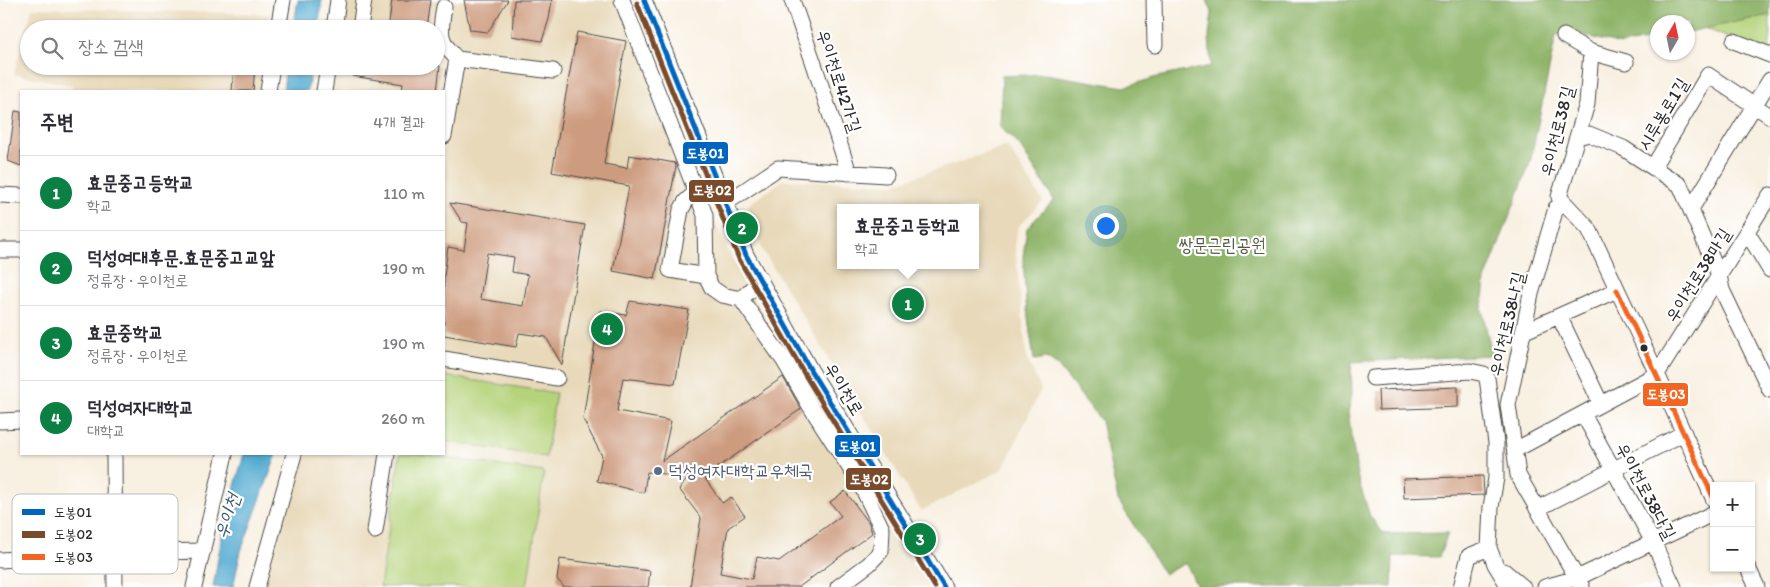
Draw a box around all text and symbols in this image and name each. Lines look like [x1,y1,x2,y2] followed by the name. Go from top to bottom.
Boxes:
[1650,15,1695,60] north arrow
[20,20,445,75] search box
[812,27,866,136] street label: 우이천로42가길
[38,34,66,62] icon: search
[78,35,143,58] text: 장소 검색
[1633,73,1693,154] street label: 시루봉로1길
[1535,83,1579,178] street label: 우이천로38길
[40,109,74,134] text: 주변
[373,113,425,132] text: 4개 결과
[682,141,729,165] line badge: 도봉01
[686,145,724,162] text: 도봉01
[87,171,194,194] text: 효문중고등학교
[688,179,735,203] line badge: 도봉02
[693,182,732,199] text: 도봉02
[52,184,60,203] text: 1
[383,184,425,203] text: 110 m
[87,196,113,215] text: 학교
[837,204,979,269] popup
[726,209,758,247] pin: 2
[1093,213,1119,239] your location
[854,214,962,237] text: 효문중고등학교
[1660,224,1736,326] street label: 우이천로38마길
[1179,234,1265,256] park label: 쌍문근린공원
[854,239,880,258] text: 학교
[87,246,275,269] text: 덕성여대후문.효문중고교앞
[52,259,60,278] text: 2
[382,259,425,278] text: 190 m
[1484,269,1530,378] street label: 우이천로38나길
[87,271,188,290] text: 정류장 · 우이천로
[892,285,924,323] pin: 1
[591,310,623,348] pin: 4
[87,321,163,344] text: 효문중학교
[52,334,60,353] text: 3
[382,334,425,353] text: 190 m
[1639,343,1649,353] unlabelled marker
[87,346,188,365] text: 정류장 · 우이천로
[820,359,868,419] street label: 우이천로
[1642,382,1689,407] line badge: 도봉03
[1647,386,1686,403] text: 도봉03
[87,396,194,419] text: 덕성여자대학교
[51,409,61,428] text: 4
[381,409,425,428] text: 260 m
[87,421,126,440] text: 대학교
[834,434,881,458] line badge: 도봉01
[838,438,876,455] text: 도봉01
[1611,439,1681,544] street label: 우이천로38다길
[668,460,813,482] place label: 덕성여자대학교우체국
[652,465,664,477] marker: 덕성여자대학교우체국
[845,467,892,491] line badge: 도봉02
[850,471,889,488] text: 도봉02
[1710,482,1755,572] map controls
[1710,482,1755,527] button: +
[209,489,246,541] water label: 우이천
[12,494,178,574] legend
[54,504,92,521] text: 도봉01
[904,520,936,558] pin: 3
[54,526,93,543] text: 도봉02
[1710,527,1755,572] button: −
[54,549,93,566] text: 도봉03

